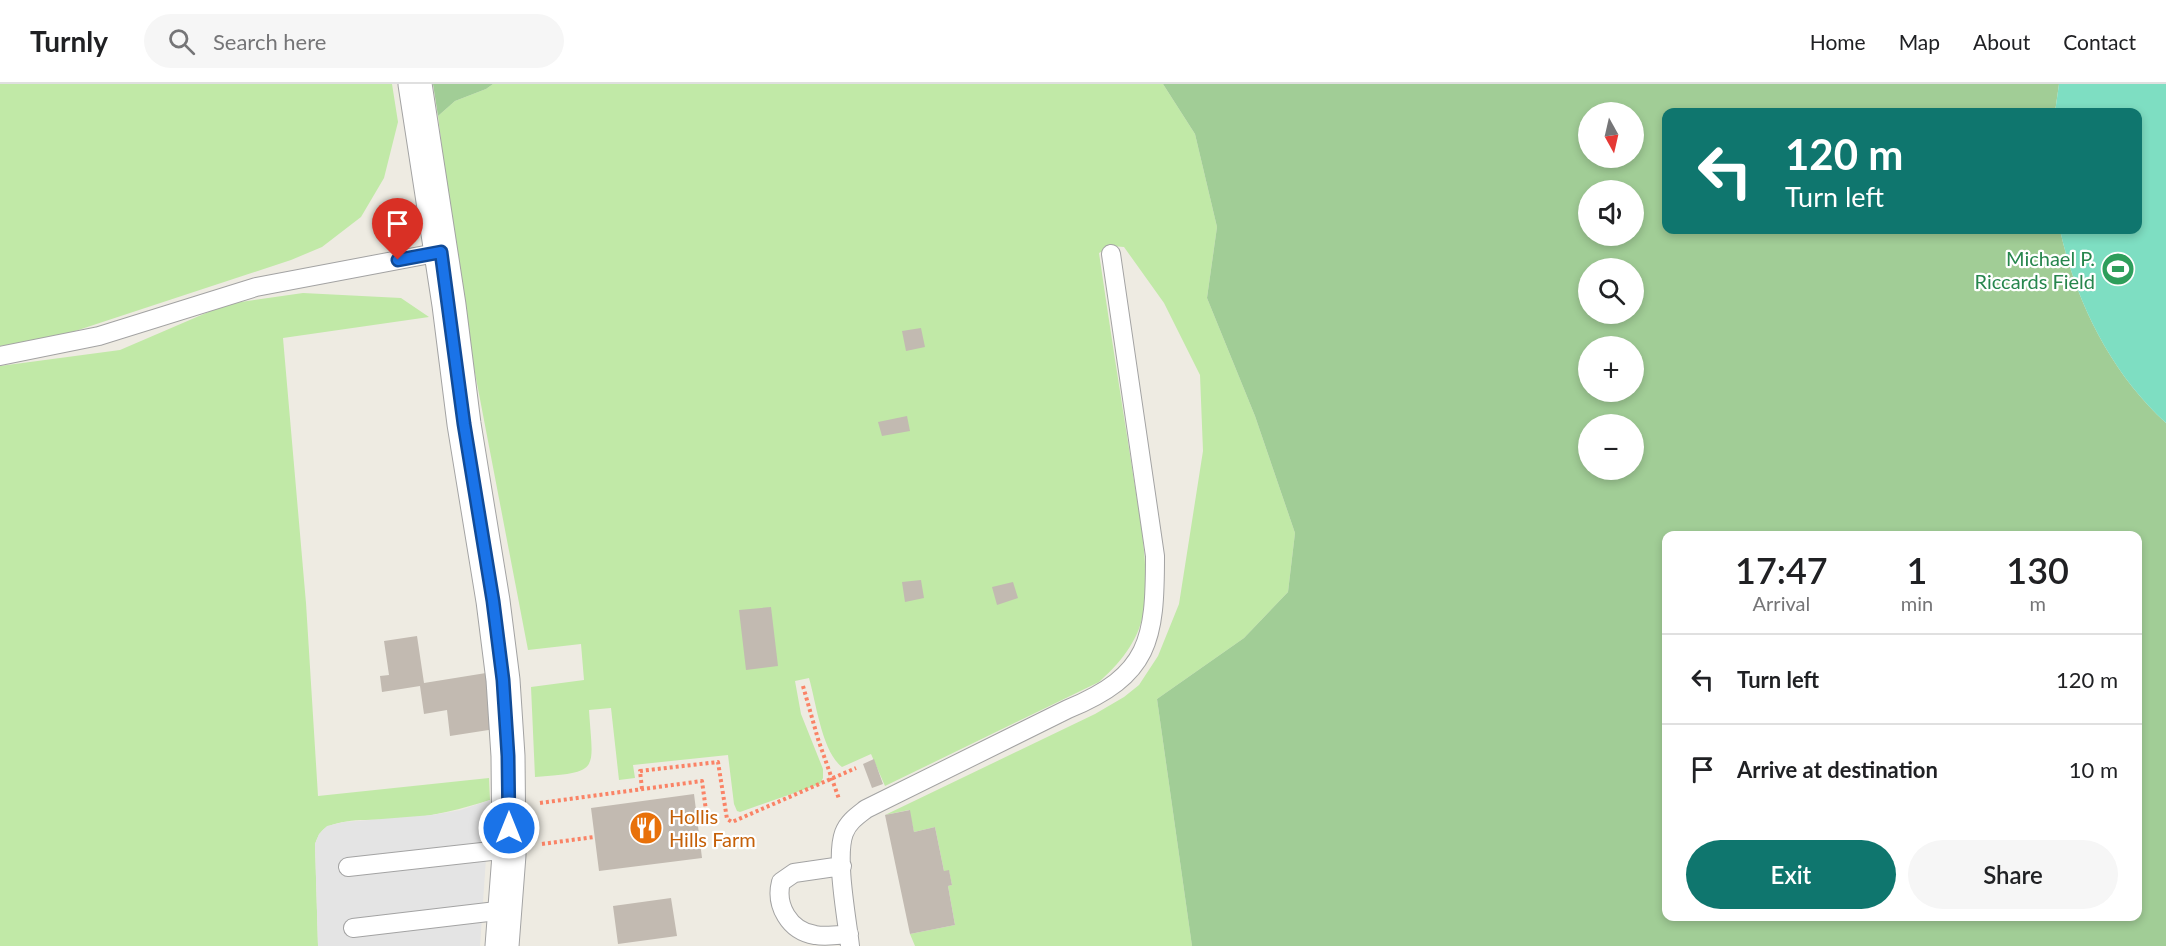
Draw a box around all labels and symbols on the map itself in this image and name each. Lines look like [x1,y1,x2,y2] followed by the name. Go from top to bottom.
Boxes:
[1578,102,1644,168] north arrow
[372,198,423,260] pin
[1975,246,2095,293] place label: Michael P. Riccards Field
[2100,251,2136,287] sports icon: Michael P. Riccards Field
[477,796,541,860] position arrow
[669,804,756,851] place label: Hollis Hills Farm
[628,810,664,846] restaurant icon: Hollis Hills Farm

